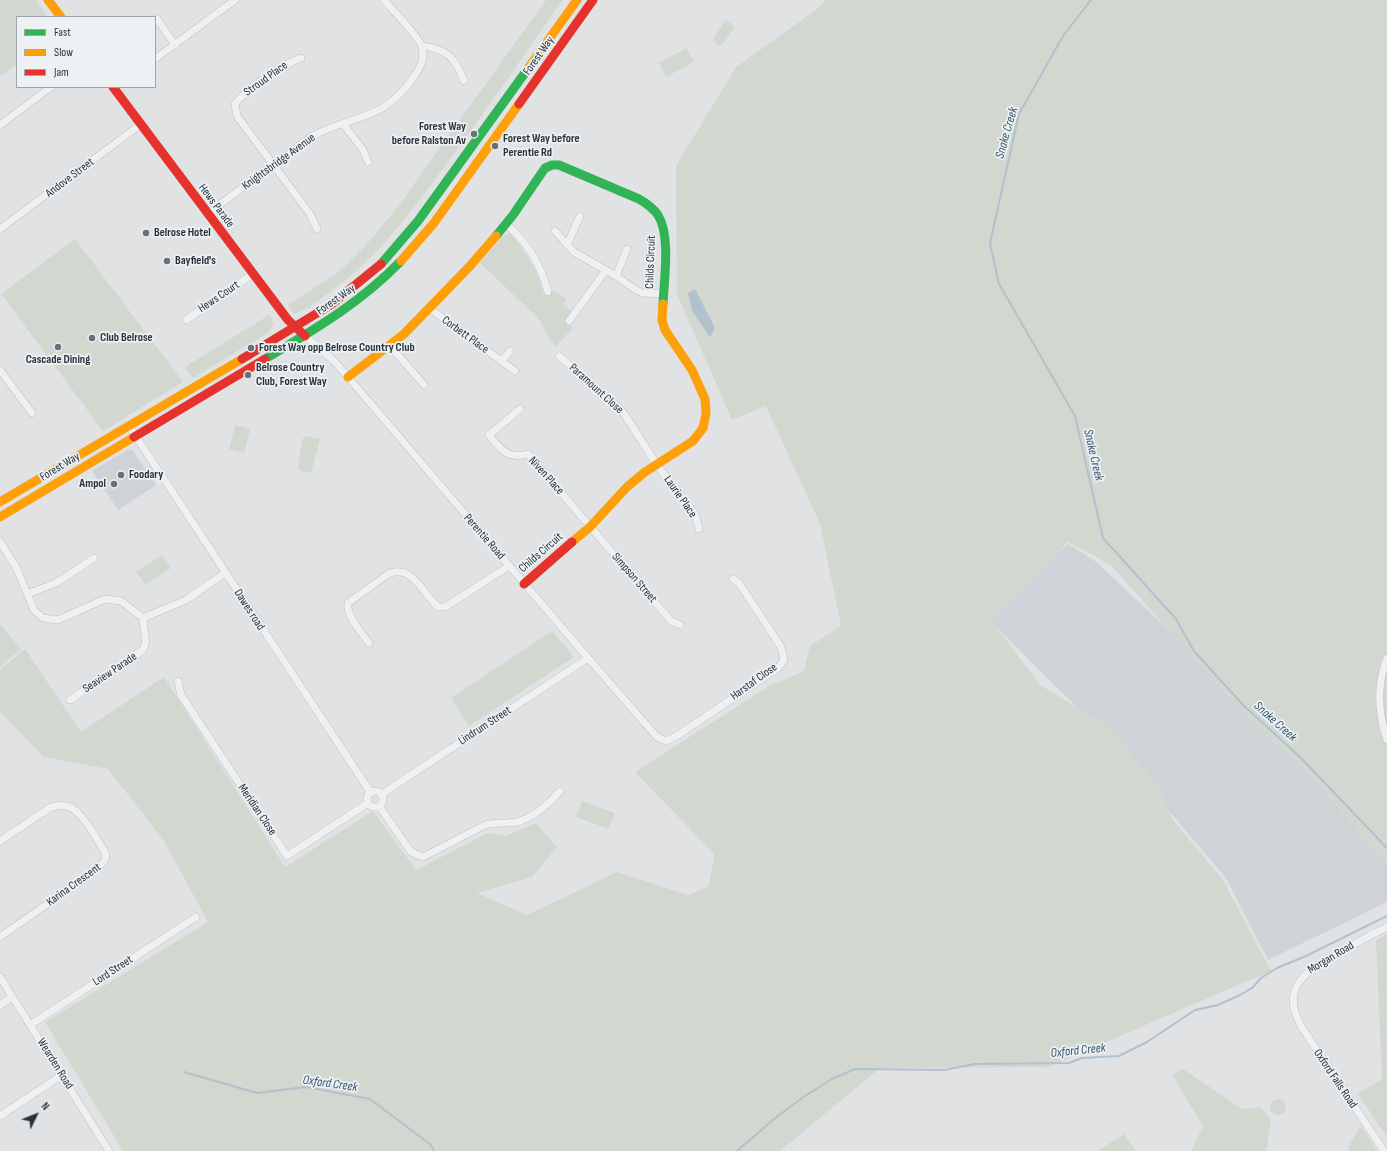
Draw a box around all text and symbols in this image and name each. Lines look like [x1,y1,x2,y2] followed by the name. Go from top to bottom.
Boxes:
[16,16,156,88] legend
[54,25,71,40] text: Fast
[520,34,558,78] street label: Forest Way
[54,45,73,60] text: Slow
[241,58,291,100] street label: Stroud Place
[54,65,69,80] text: Jam
[992,106,1022,160] water label: Snake Creek
[392,120,466,148] place label: Forest Way before Ralston Av
[469,129,479,139] marker: Forest Way before Ralston Av
[240,131,318,193] street label: Knightsbridge Avenue
[503,132,580,160] place label: Forest Way before Perentie Rd
[490,141,500,151] marker: Forest Way before Perentie Rd
[43,155,97,201] street label: Andove Street
[195,181,237,231] street label: Hews Parade
[154,226,211,240] place label: Belrose Hotel
[141,228,151,238] marker: Belrose Hotel
[643,235,659,289] street label: Childs Circuit
[175,254,216,268] place label: Bayfield's
[162,256,172,266] marker: Bayfield's
[196,278,242,316] street label: Hews Court
[314,281,358,319] street label: Forest Way
[439,313,491,357] street label: Corbett Place
[100,331,153,345] place label: Club Belrose
[87,333,97,343] marker: Club Belrose
[259,341,415,355] place label: Forest Way opp Belrose Country Club
[53,342,63,352] marker: Cascade Dining
[246,343,256,353] marker: Forest Way opp Belrose Country Club
[26,353,90,367] place label: Cascade Dining
[256,361,327,389] place label: Belrose Country Club, Forest Way
[566,361,626,417] street label: Paramount Close
[243,370,253,380] marker: Belrose Country Club, Forest Way
[1079,428,1107,482] water label: Snake Creek
[37,450,83,484] street label: Forest Way
[525,454,567,498] street label: Niven Place
[129,468,163,482] place label: Foodary
[116,470,126,480] marker: Foodary
[660,473,700,521] street label: Laurie Place
[79,477,106,491] place label: Ampol
[109,479,119,489] marker: Ampol
[460,511,508,563] street label: Perentie Road
[516,530,566,576] street label: Childs Circuit
[608,550,660,606] street label: Simpson Street
[230,587,268,633] street label: Dawes road
[80,650,140,696] street label: Seaview Parade
[728,660,780,704] street label: Harstaf Close
[1250,699,1300,745] water label: Snake Creek
[456,704,514,748] street label: Lindrum Street
[235,782,279,838] street label: Meridian Close
[44,860,104,910] street label: Karina Crescent
[1305,939,1357,977] street label: Morgan Road
[90,953,136,989] street label: Lord Street
[34,1036,76,1092] street label: Wearden Road
[1050,1040,1106,1062] water label: Oxford Creek
[1310,1047,1360,1111] street label: Oxford Falls Road
[302,1072,358,1096] water label: Oxford Creek
[16,1095,56,1135] north arrow
[38,1100,52,1113] text: N

